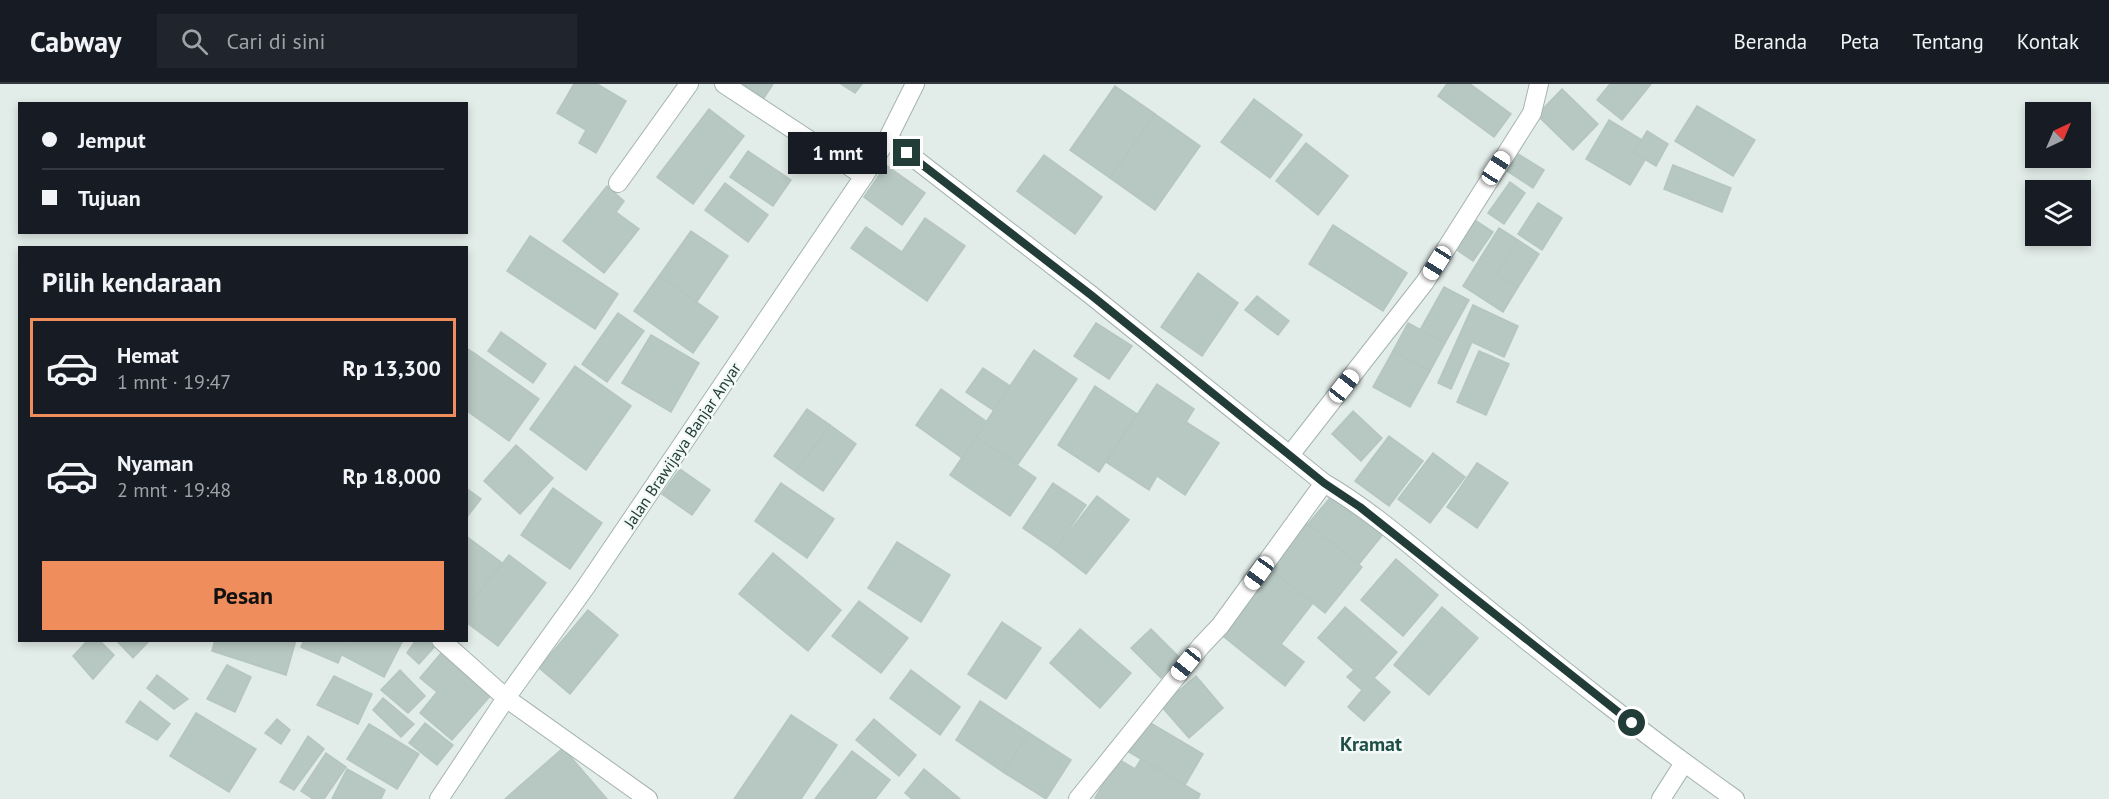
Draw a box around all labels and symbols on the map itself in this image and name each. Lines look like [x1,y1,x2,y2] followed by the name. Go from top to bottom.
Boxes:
[2025,102,2091,168] north arrow
[787,132,886,174] callout: 1 mnt
[893,139,920,166] route end
[1479,148,1513,188] car
[1420,243,1454,283] car
[619,358,745,532] street label: Jalan Brawijaya Banjar Anyar
[1326,366,1362,406] car
[1241,553,1277,593] car
[1168,644,1204,684] car
[1618,709,1645,736] route start
[1340,731,1402,757] district label: Kramat

